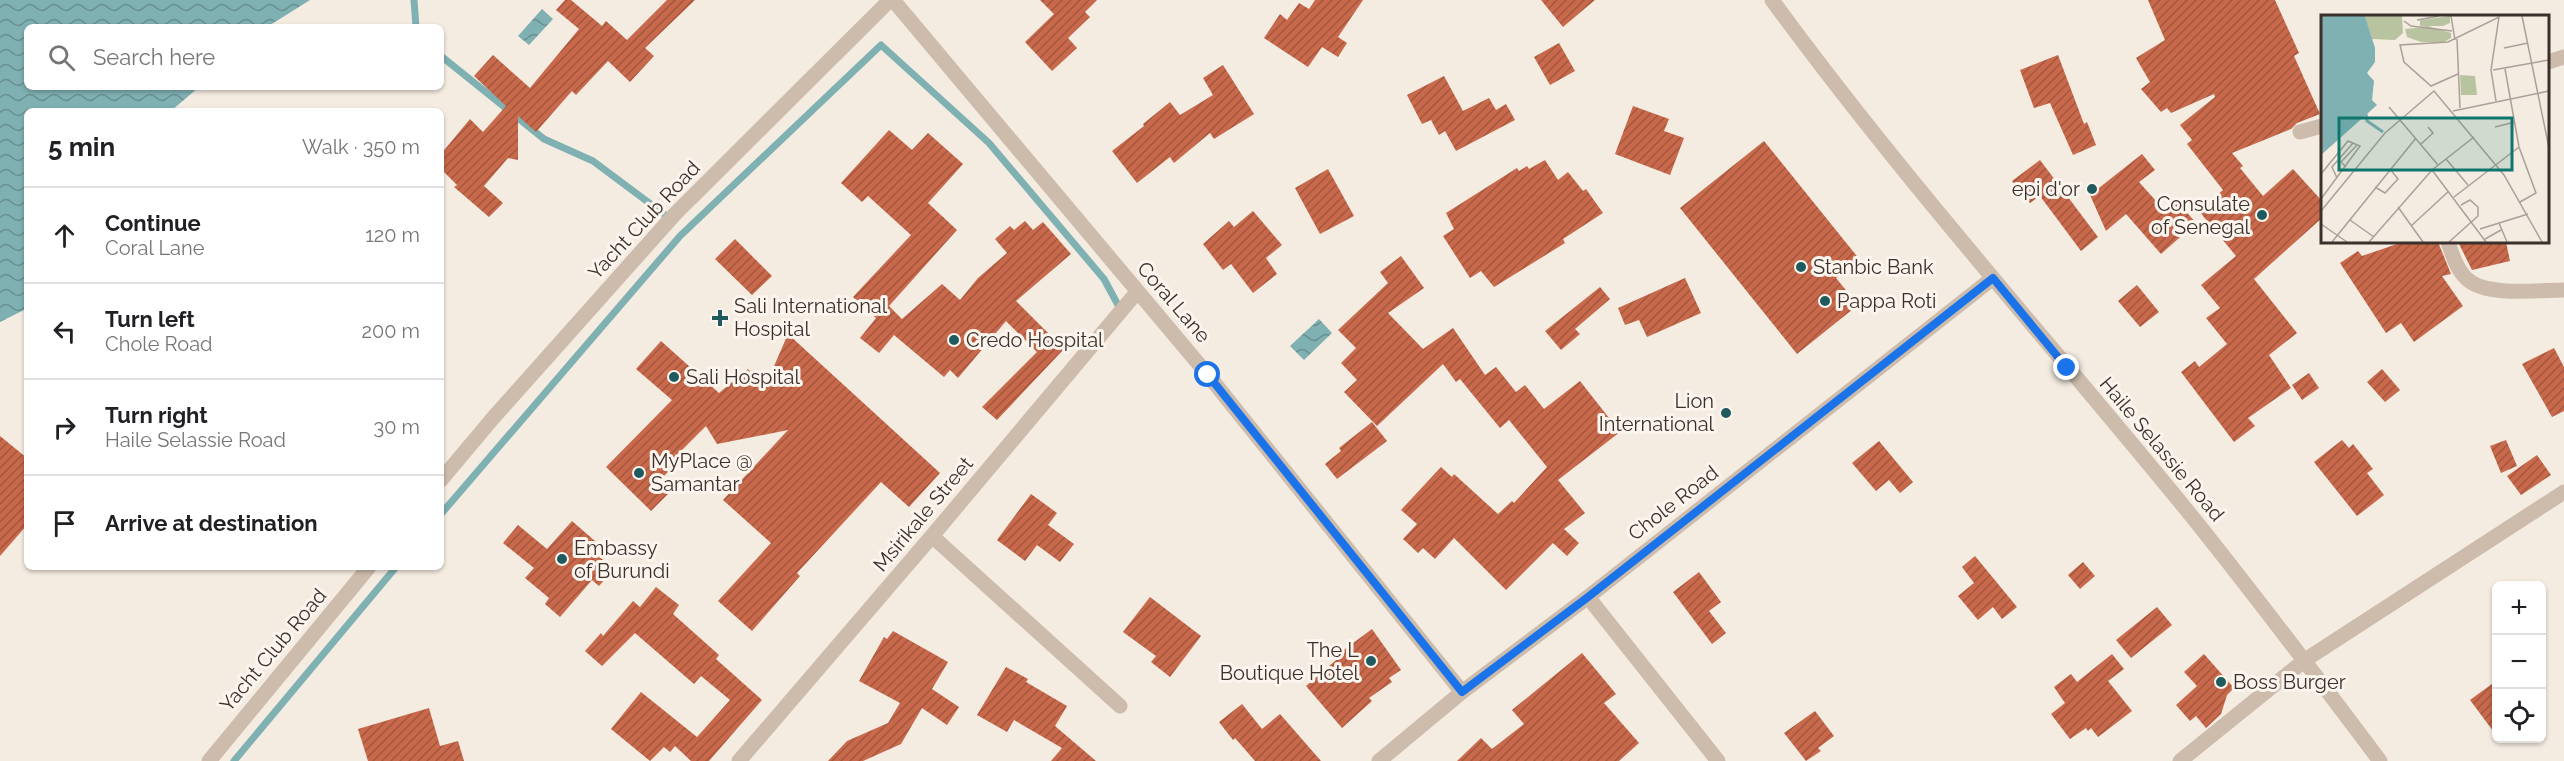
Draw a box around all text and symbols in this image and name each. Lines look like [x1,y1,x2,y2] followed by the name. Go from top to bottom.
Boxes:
[2321,15,2549,243] inset map
[24,24,444,90] search box
[45,41,78,74] icon: search
[93,44,215,70] text: Search here
[48,132,115,162] text: 5 min
[302,135,420,159] text: Walk · 350 m
[583,156,705,284] street label: Yacht Club Road
[2012,177,2080,201] place label: epi d'or
[2085,182,2099,196] marker: epi d'or
[2151,192,2251,239] place label: Consulate of Senegal
[2255,208,2269,222] marker: Consulate of Senegal
[105,210,201,236] text: Continue
[48,219,81,252] icon: ahead
[365,223,420,247] text: 120 m
[105,236,204,260] text: Coral Lane
[1813,255,1934,279] place label: Stanbic Bank
[1132,257,1216,348] street label: Coral Lane
[1794,260,1808,274] marker: Stanbic Bank
[1837,289,1936,313] place label: Pappa Roti
[734,294,888,341] place label: Sali International Hospital
[1818,294,1832,308] marker: Pappa Roti
[105,306,195,332] text: Turn left
[711,309,729,327] marker: Sali International Hospital
[48,315,81,348] icon: left
[362,319,420,343] text: 200 m
[966,328,1104,352] place label: Credo Hospital
[105,332,213,356] text: Chole Road
[947,333,961,347] marker: Credo Hospital
[2053,354,2079,380] route end
[1194,361,1220,387] route start
[686,365,800,389] place label: Sali Hospital
[667,370,681,384] marker: Sali Hospital
[2095,372,2229,526] street label: Haile Selassie Road
[1599,389,1715,436] place label: Lion International
[105,402,208,428] text: Turn right
[1719,406,1733,420] marker: Lion International
[48,411,81,444] icon: right
[374,415,420,439] text: 30 m
[105,428,286,452] text: Haile Selassie Road
[651,449,753,496] place label: MyPlace @ Samantar
[868,452,978,576] street label: Msirikale Street
[1623,460,1723,546] street label: Chole Road
[632,466,646,480] marker: MyPlace @ Samantar
[48,507,81,540] icon: arrive
[105,510,318,536] text: Arrive at destination
[574,536,670,583] place label: Embassy of Burundi
[555,552,569,566] marker: Embassy of Burundi
[2492,581,2546,743] map controls
[2492,581,2546,635] button: +
[215,584,331,716] street label: Yacht Club Road
[2492,635,2546,689] button: −
[1220,638,1360,685] place label: The L Boutique Hotel
[1364,654,1378,668] marker: The L Boutique Hotel
[2233,670,2346,694] place label: Boss Burger
[2214,675,2228,689] marker: Boss Burger
[2492,689,2546,743] button: locate

